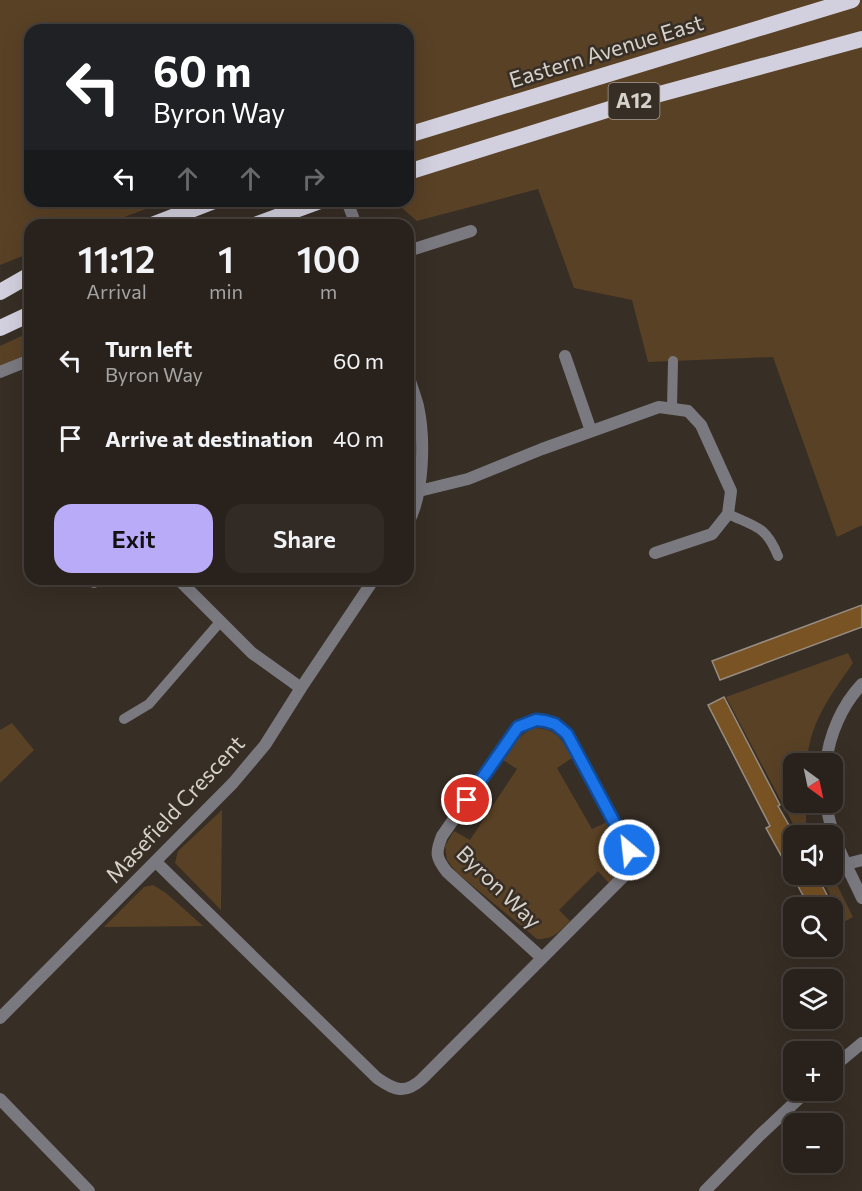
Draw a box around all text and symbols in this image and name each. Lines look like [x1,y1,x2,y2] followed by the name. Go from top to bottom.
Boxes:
[505,8,706,93] street label: Eastern Avenue East
[153,44,252,96] text: 60 m
[54,48,132,126] icon: left
[608,83,660,119] road number: A12
[153,96,285,129] text: Byron Way
[108,162,141,195] icon: left
[171,162,204,195] icon: ahead
[234,162,267,195] icon: ahead
[297,162,330,195] icon: right
[78,236,155,280] text: 11:12
[218,236,234,280] text: 1
[297,236,360,280] text: 100
[86,279,147,303] text: Arrival
[209,279,243,303] text: min
[320,279,337,303] text: m
[105,335,192,362] text: Turn left
[54,344,87,377] icon: left
[333,347,384,374] text: 60 m
[105,362,203,386] text: Byron Way
[54,422,87,455] icon: arrive
[105,425,313,452] text: Arrive at destination
[333,425,384,452] text: 40 m
[54,504,213,573] button: Exit
[225,504,384,573] button: Share
[99,729,250,888] street label: Masefield Crescent
[783,753,843,813] north arrow
[783,753,843,1173] map controls
[441,774,492,825] pin
[450,783,483,816] icon: arrive
[597,818,661,882] position arrow
[783,825,843,885] button: sound
[451,839,547,934] street label: Byron Way
[783,897,843,957] button: search
[783,969,843,1029] button: layers
[783,1041,843,1101] button: +
[783,1113,843,1173] button: −

